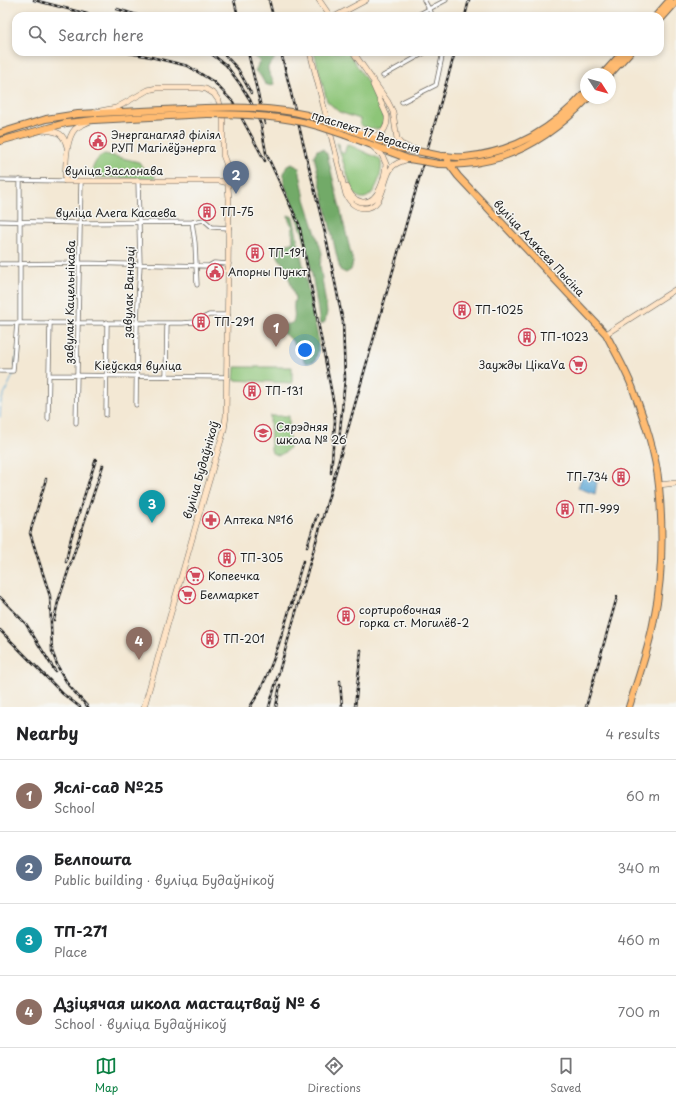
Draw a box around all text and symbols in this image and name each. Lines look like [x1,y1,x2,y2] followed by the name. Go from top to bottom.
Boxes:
[12,12,664,56] search box
[26,23,48,45] icon: search
[58,23,144,46] text: Search here
[580,68,616,104] north arrow
[310,106,423,157] street label: праспект 17 Верасня
[111,126,221,156] place label: Энерганагляд філіял РУП Магілёўэнерга
[88,131,108,151] public building icon: Энерганагляд філіял РУП Магілёўэнерга
[223,161,249,194] pin: 2
[65,162,163,179] street label: вуліца Заслонава
[490,195,589,300] street label: вуліца Аляксея Пысіна
[197,202,217,222] building icon: ТП-75
[220,203,254,220] place label: ТП-75
[56,204,177,221] street label: вуліца Алега Касаева
[60,240,79,365] street label: завулак Кацельнікава
[245,243,265,263] building icon: ТП-191
[268,244,305,261] place label: ТП-191
[118,246,139,339] street label: завулак Ванцэці
[205,262,225,282] public building icon: Апорны Пункт
[228,263,308,280] place label: Апорны Пункт
[452,300,472,320] building icon: ТП-1025
[475,301,523,318] place label: ТП-1025
[191,312,211,332] building icon: ТП-291
[214,313,254,330] place label: ТП-291
[263,314,289,347] pin: 1
[517,327,537,347] building icon: ТП-1023
[540,328,589,345] place label: ТП-1023
[295,340,315,360] your location
[568,355,588,375] supermarket icon: Заужды ЦікаVа
[479,356,565,373] place label: Заужды ЦікаVа
[94,357,182,374] street label: Кіеўская вуліца
[242,381,262,401] building icon: ТП-131
[265,382,303,399] place label: ТП-131
[276,418,347,448] place label: Сярэдняя школа № 26
[178,419,223,521] street label: вуліца Будаўнікоў
[253,423,273,443] school or university icon: Сярэдняя школа № 26
[611,467,631,487] building icon: ТП-734
[566,468,608,485] place label: ТП-734
[139,490,165,523] pin: 3
[555,499,575,519] building icon: ТП-999
[578,500,620,517] place label: ТП-999
[201,510,221,530] pharmacy icon: Аптека №16
[224,511,294,528] place label: Аптека №16
[217,548,237,568] building icon: ТП-305
[240,549,283,566] place label: ТП-305
[185,566,205,586] supermarket icon: Копеечка
[208,567,260,584] place label: Копеечка
[177,585,197,605] supermarket icon: Белмаркет
[200,586,259,603] place label: Белмаркет
[359,601,469,631] place label: сортировочная горка ст. Могилёв-2
[336,606,356,626] building icon: сортировочная горка ст. Могилёв-2
[126,627,152,660] pin: 4
[200,629,220,649] building icon: ТП-201
[223,630,265,647] place label: ТП-201
[16,720,78,746] text: Nearby
[606,724,660,743] text: 4 results
[54,775,164,798] text: Яслі-сад №25
[26,786,32,805] text: 1
[626,786,660,805] text: 60 m
[54,798,95,817] text: School
[54,847,132,870] text: Белпошта
[24,858,34,877] text: 2
[617,858,660,877] text: 340 m
[54,870,275,889] text: Public building · вуліца Будаўнікоў
[54,919,108,942] text: ТП-271
[25,930,33,949] text: 3
[617,930,660,949] text: 460 m
[54,942,87,961] text: Place
[54,991,320,1014] text: Дзіцячая школа мастацтваў № 6
[25,1002,33,1021] text: 4
[618,1002,660,1021] text: 700 m
[54,1014,227,1033] text: School · вуліца Будаўнікоў
[95,1055,118,1096] tab: Map
[307,1055,361,1096] tab: Directions
[550,1055,581,1096] tab: Saved

